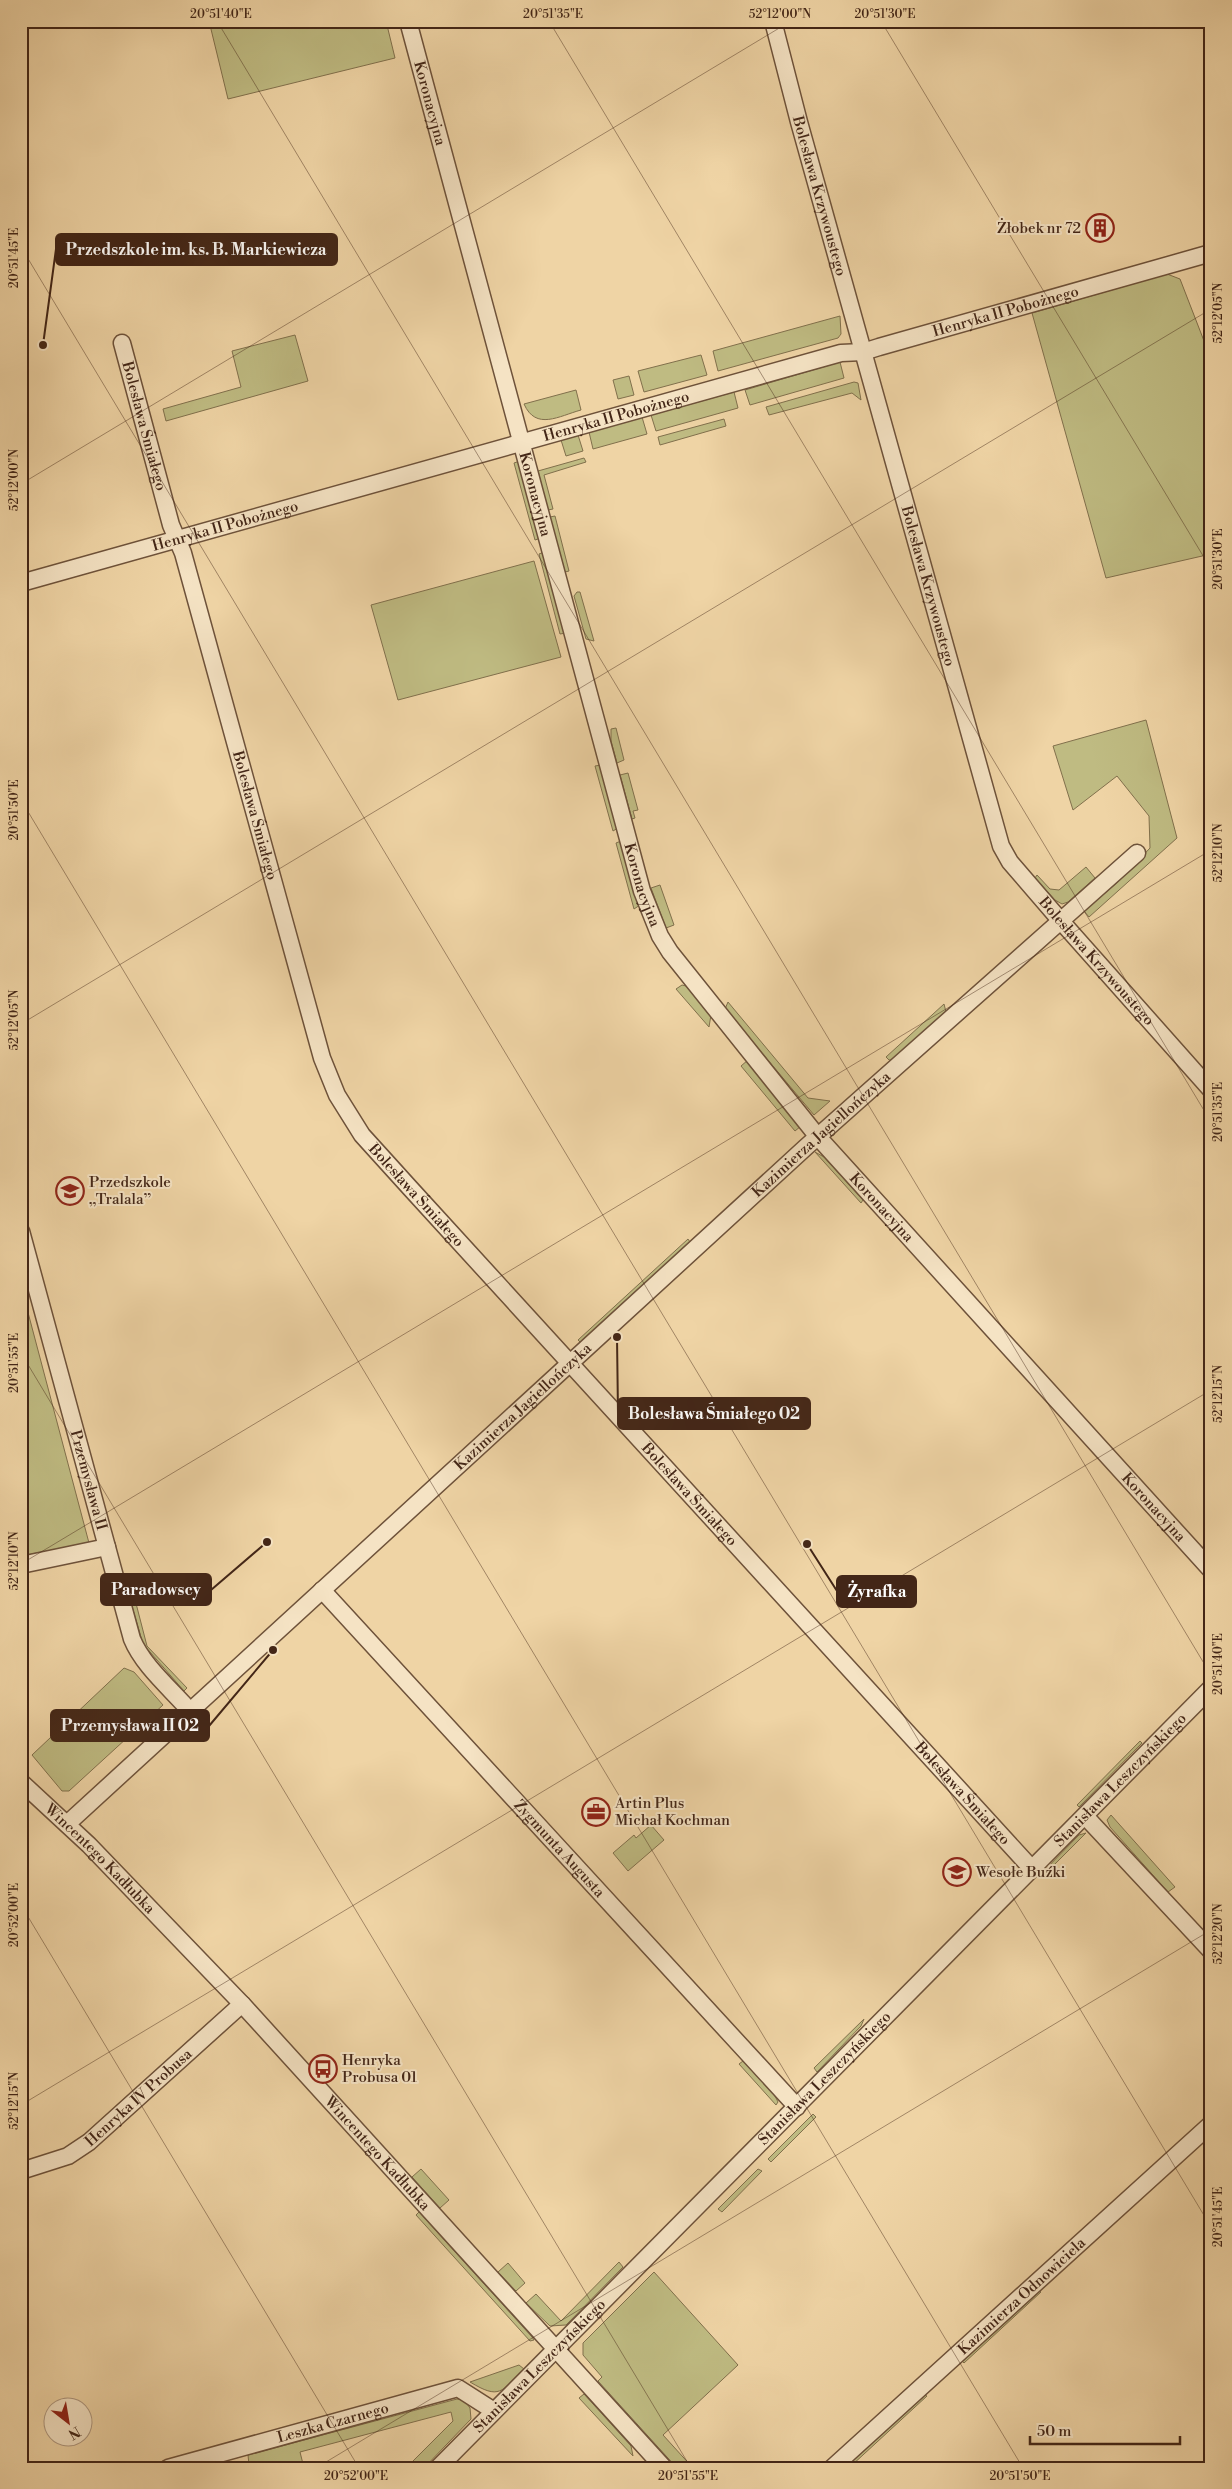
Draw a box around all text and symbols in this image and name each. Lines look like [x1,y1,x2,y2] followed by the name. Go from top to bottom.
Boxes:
[190,7,252,22] text: 20°51'40"E
[523,7,583,22] text: 20°51'35"E
[749,7,811,22] text: 52°12'00"N
[854,7,916,22] text: 20°51'30"E
[410,59,451,148] street label: Koronacyjna
[788,113,851,278] street label: Bolesława Krzywoustego
[1085,213,1115,243] building icon: Żłobek nr 72
[997,218,1081,238] place label: Żłobek nr 72
[7,228,22,288] text: 20°51'45"E
[56,234,337,265] callout: Przedszkole im. ks. B. Markiewicza
[65,240,327,260] text: Przedszkole im. ks. B. Markiewicza
[930,281,1081,341] street label: Henryka II Pobożnego
[1211,282,1226,344] text: 52°12'05"N
[118,358,171,493] street label: Bolesława Śmiałego
[541,387,691,446] street label: Henryka II Pobożnego
[7,449,22,511] text: 52°12'00"N
[515,450,556,539] street label: Koronacyjna
[150,496,300,555] street label: Henryka II Pobożnego
[897,503,960,668] street label: Bolesława Krzywoustego
[1211,528,1226,590] text: 20°51'30"E
[228,748,282,882] street label: Bolesława Śmiałego
[7,779,22,841] text: 20°51'50"E
[1211,823,1226,883] text: 52°12'10"N
[620,841,665,930] street label: Koronacyjna
[1034,892,1159,1029] street label: Bolesława Krzywoustego
[7,989,22,1051] text: 52°12'05"N
[748,1067,895,1201] street label: Kazimierza Jagiellończyka
[1211,1082,1226,1142] text: 20°51'35"E
[364,1139,468,1251] street label: Bolesława Śmiałego
[845,1169,918,1246] street label: Koronacyjna
[89,1173,171,1209] place label: Przedszkole „Tralala”
[55,1176,85,1206] school or university icon: Przedszkole „Tralala”
[7,1333,22,1393] text: 20°51'55"E
[450,1338,596,1474] street label: Kazimierza Jagiellończyka
[1211,1365,1226,1423] text: 52°12'15"N
[618,1398,810,1429] callout: Bolesława Śmiałego 02
[628,1402,800,1424] text: Bolesława Śmiałego 02
[66,1428,111,1532] street label: Przemysława II
[637,1438,742,1550] street label: Bolesława Śmiałego
[1118,1469,1190,1546] street label: Koronacyjna
[7,1531,22,1591] text: 52°12'10"N
[101,1574,211,1605] callout: Paradowscy
[837,1576,916,1607] callout: Żyrafka
[111,1580,202,1600] text: Paradowscy
[848,1580,907,1602] text: Żyrafka
[1211,1633,1226,1695] text: 20°51'40"E
[1050,1709,1190,1851] street label: Stanisława Leszczyńskiego
[51,1710,209,1741] callout: Przemysława II 02
[61,1716,199,1736] text: Przemysława II 02
[910,1737,1015,1849] street label: Bolesława Śmiałego
[614,1794,730,1830] place label: Artin Plus Michał Kochman
[510,1796,609,1902] street label: Zygmunta Augusta
[581,1797,611,1827] office icon: Artin Plus Michał Kochman
[40,1799,160,1918] street label: Wincentego Kadłubka
[942,1857,972,1887] school or university icon: Wesołe Buźki
[975,1863,1065,1882] place label: Wesołe Buźki
[7,1883,22,1947] text: 20°52'00"E
[1211,1903,1226,1965] text: 52°12'20"N
[754,2007,895,2149] street label: Stanisława Leszczyńskiego
[81,2044,196,2151] street label: Henryka IV Probusa
[342,2051,418,2087] place label: Henryka Probusa 01
[308,2054,338,2084] bus stop icon: Henryka Probusa 01
[7,2072,22,2130] text: 52°12'15"N
[320,2091,435,2215] street label: Wincentego Kadłubka
[1211,2187,1226,2247] text: 20°51'45"E
[954,2233,1090,2359] street label: Kazimierza Odnowiciela
[469,2295,610,2437] street label: Stanisława Leszczyńskiego
[42,2396,92,2446] north arrow
[275,2398,391,2447] street label: Leszka Czarnego
[1030,2414,1180,2446] scale bar
[65,2422,84,2443] text: N
[1037,2422,1071,2441] text: 50 m
[324,2469,388,2484] text: 20°52'00"E
[658,2469,718,2484] text: 20°51'55"E
[989,2469,1051,2484] text: 20°51'50"E

